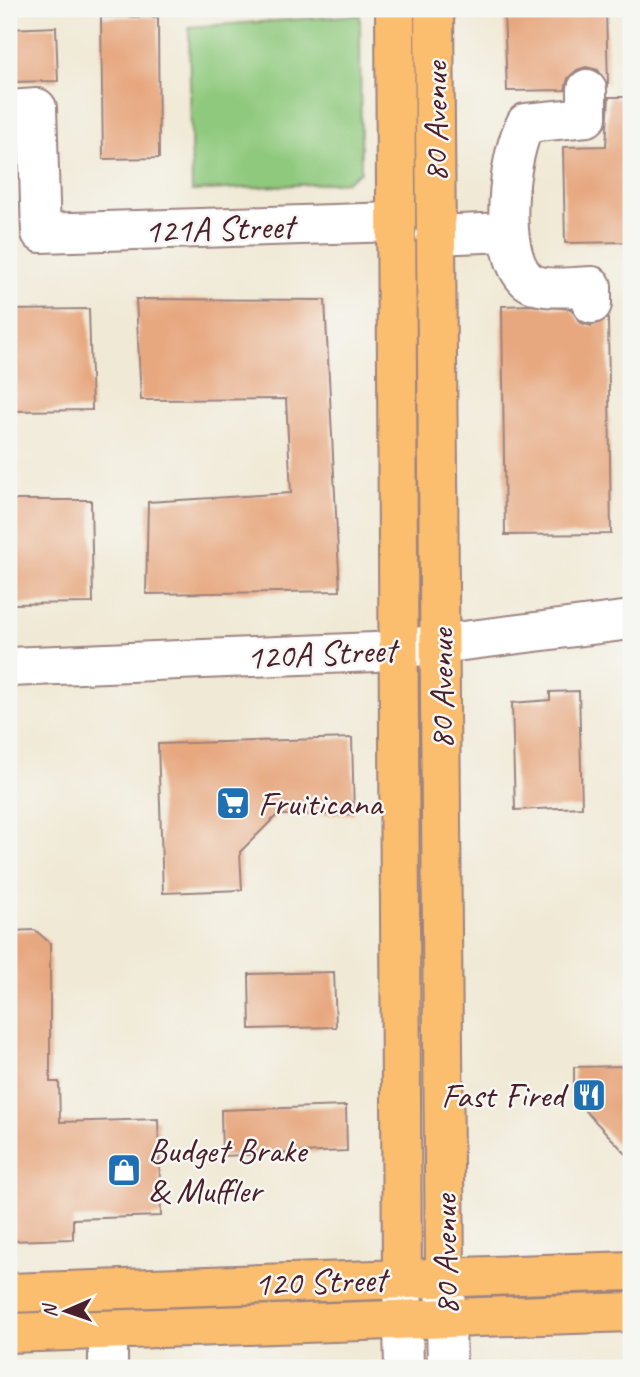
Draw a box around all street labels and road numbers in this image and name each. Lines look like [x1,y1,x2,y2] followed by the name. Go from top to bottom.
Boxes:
[413,59,458,182] street label: 80 Avenue
[144,203,299,254] street label: 121A Street
[419,626,464,749] street label: 80 Avenue
[245,627,401,680] street label: 120A Street
[422,1192,469,1316] street label: 80 Avenue
[253,1257,391,1306] street label: 120 Street

